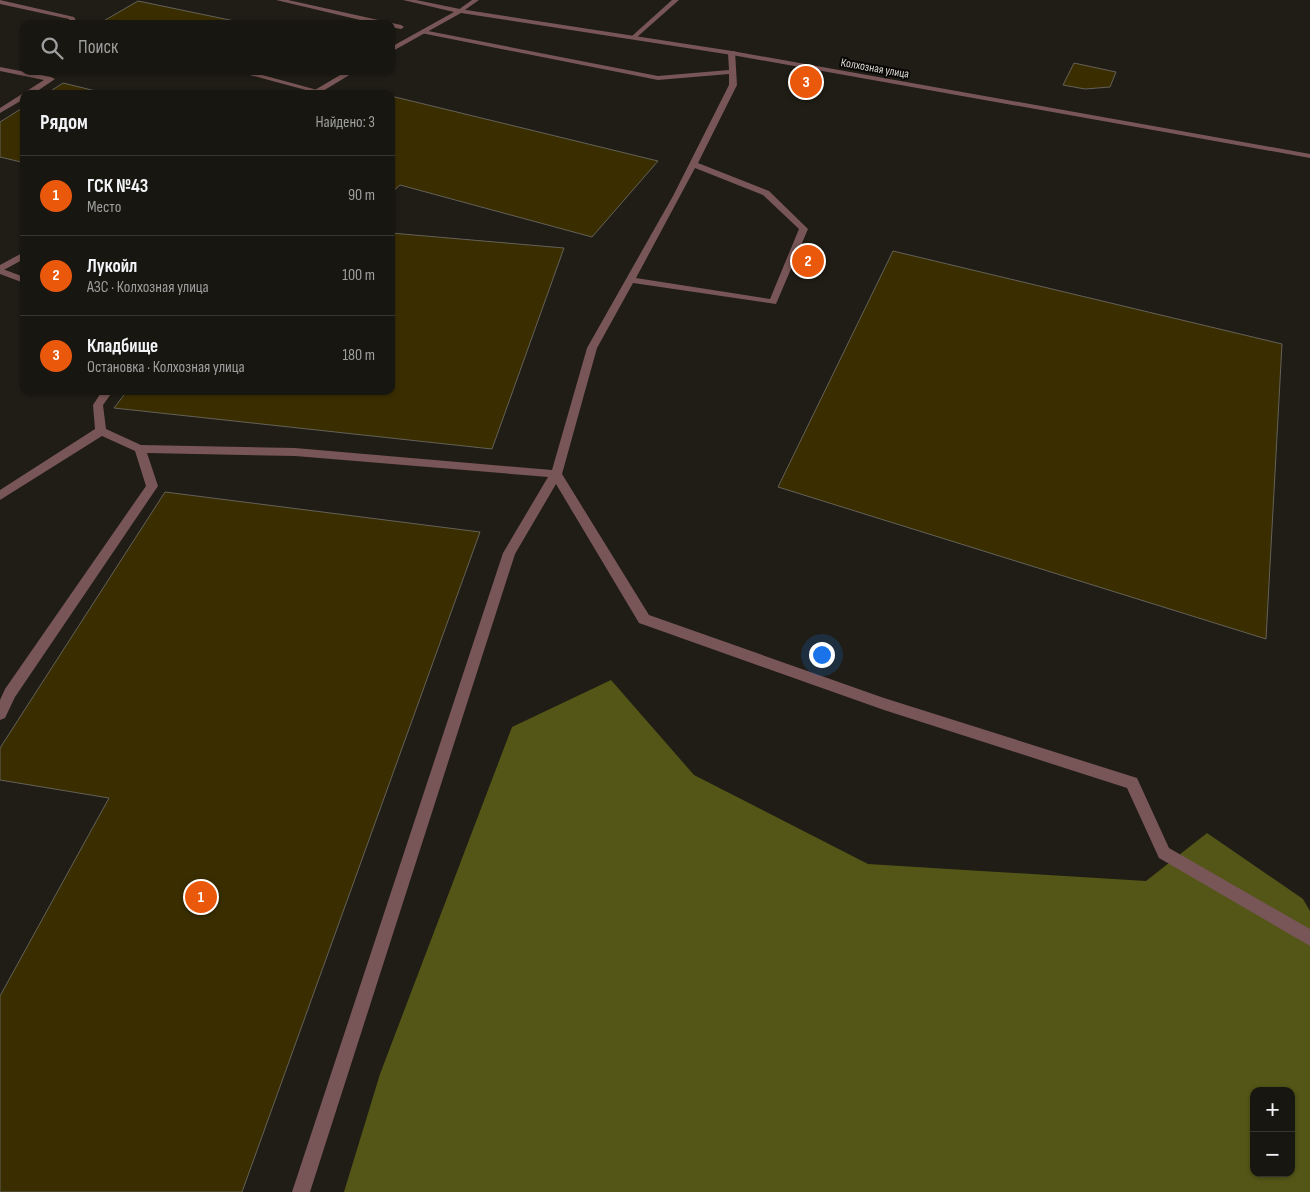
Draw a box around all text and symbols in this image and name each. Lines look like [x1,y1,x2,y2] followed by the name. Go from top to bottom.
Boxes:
[20,20,395,75] search box
[38,34,66,62] icon: search
[78,36,118,59] text: Поиск
[840,55,911,82] street label: Колхозная улица
[790,63,822,101] pin: 3
[40,110,88,135] text: Рядом
[315,113,375,132] text: Найдено: 3
[87,175,148,198] text: ГСК №43
[53,186,59,205] text: 1
[348,186,375,205] text: 90 m
[87,198,121,217] text: Место
[792,242,824,280] pin: 2
[87,255,137,278] text: Лукойл
[52,266,60,285] text: 2
[342,266,375,285] text: 100 m
[87,278,209,297] text: АЗС · Колхозная улица
[87,335,158,358] text: Кладбище
[52,346,60,365] text: 3
[342,346,375,365] text: 180 m
[87,358,245,377] text: Остановка · Колхозная улица
[809,642,835,668] your location
[185,878,217,916] pin: 1
[1250,1087,1295,1177] map controls
[1250,1087,1295,1132] button: +
[1250,1132,1295,1177] button: −

